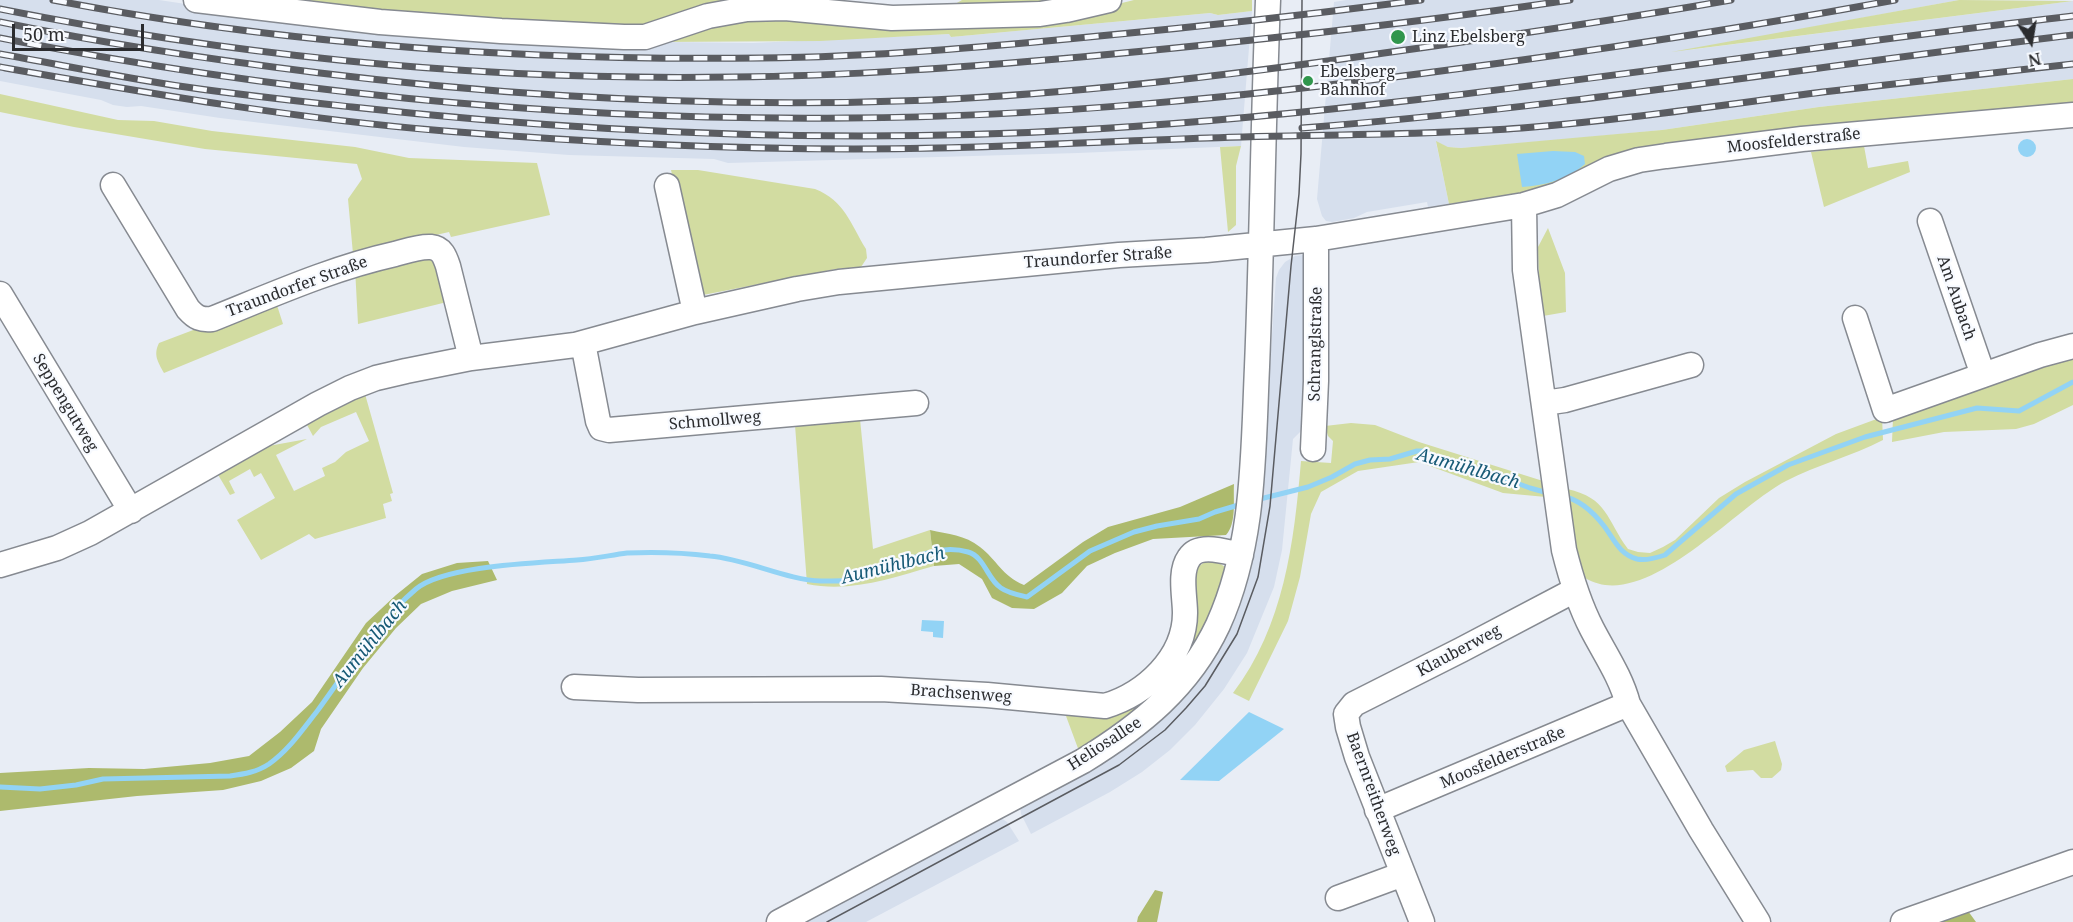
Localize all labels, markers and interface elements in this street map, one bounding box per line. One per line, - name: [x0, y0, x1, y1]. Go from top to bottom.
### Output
- scale bar: [15, 12, 147, 50]
- north arrow: [2001, 12, 2061, 72]
- text: 50 m: [23, 22, 65, 46]
- place label: Linz Ebelsberg: [1412, 27, 1525, 47]
- marker: Linz Ebelsberg: [1389, 28, 1407, 46]
- text: N: [2026, 48, 2043, 72]
- place label: Ebelsberg Bahnhof: [1320, 62, 1395, 100]
- marker: Ebelsberg Bahnhof: [1301, 74, 1315, 88]
- street label: Moosfelderstraße: [1726, 124, 1862, 158]
- street label: Traundorfer Straße: [1023, 243, 1173, 273]
- street label: Traundorfer Straße: [224, 253, 370, 321]
- street label: Am Aubach: [1933, 253, 1979, 343]
- street label: Schranglstraße: [1305, 286, 1327, 402]
- street label: Seppengutweg: [28, 350, 102, 456]
- street label: Schmollweg: [668, 407, 762, 435]
- water label: Aumühlbach: [1414, 444, 1522, 494]
- water label: Aumühlbach: [839, 543, 947, 589]
- water label: Aumühlbach: [328, 596, 412, 692]
- street label: Klauberweg: [1414, 621, 1504, 681]
- street label: Brachsenweg: [910, 681, 1012, 707]
- street label: Heliosallee: [1065, 713, 1145, 775]
- street label: Moosfelderstraße: [1438, 723, 1568, 793]
- street label: Baernreitherweg: [1342, 730, 1404, 858]

